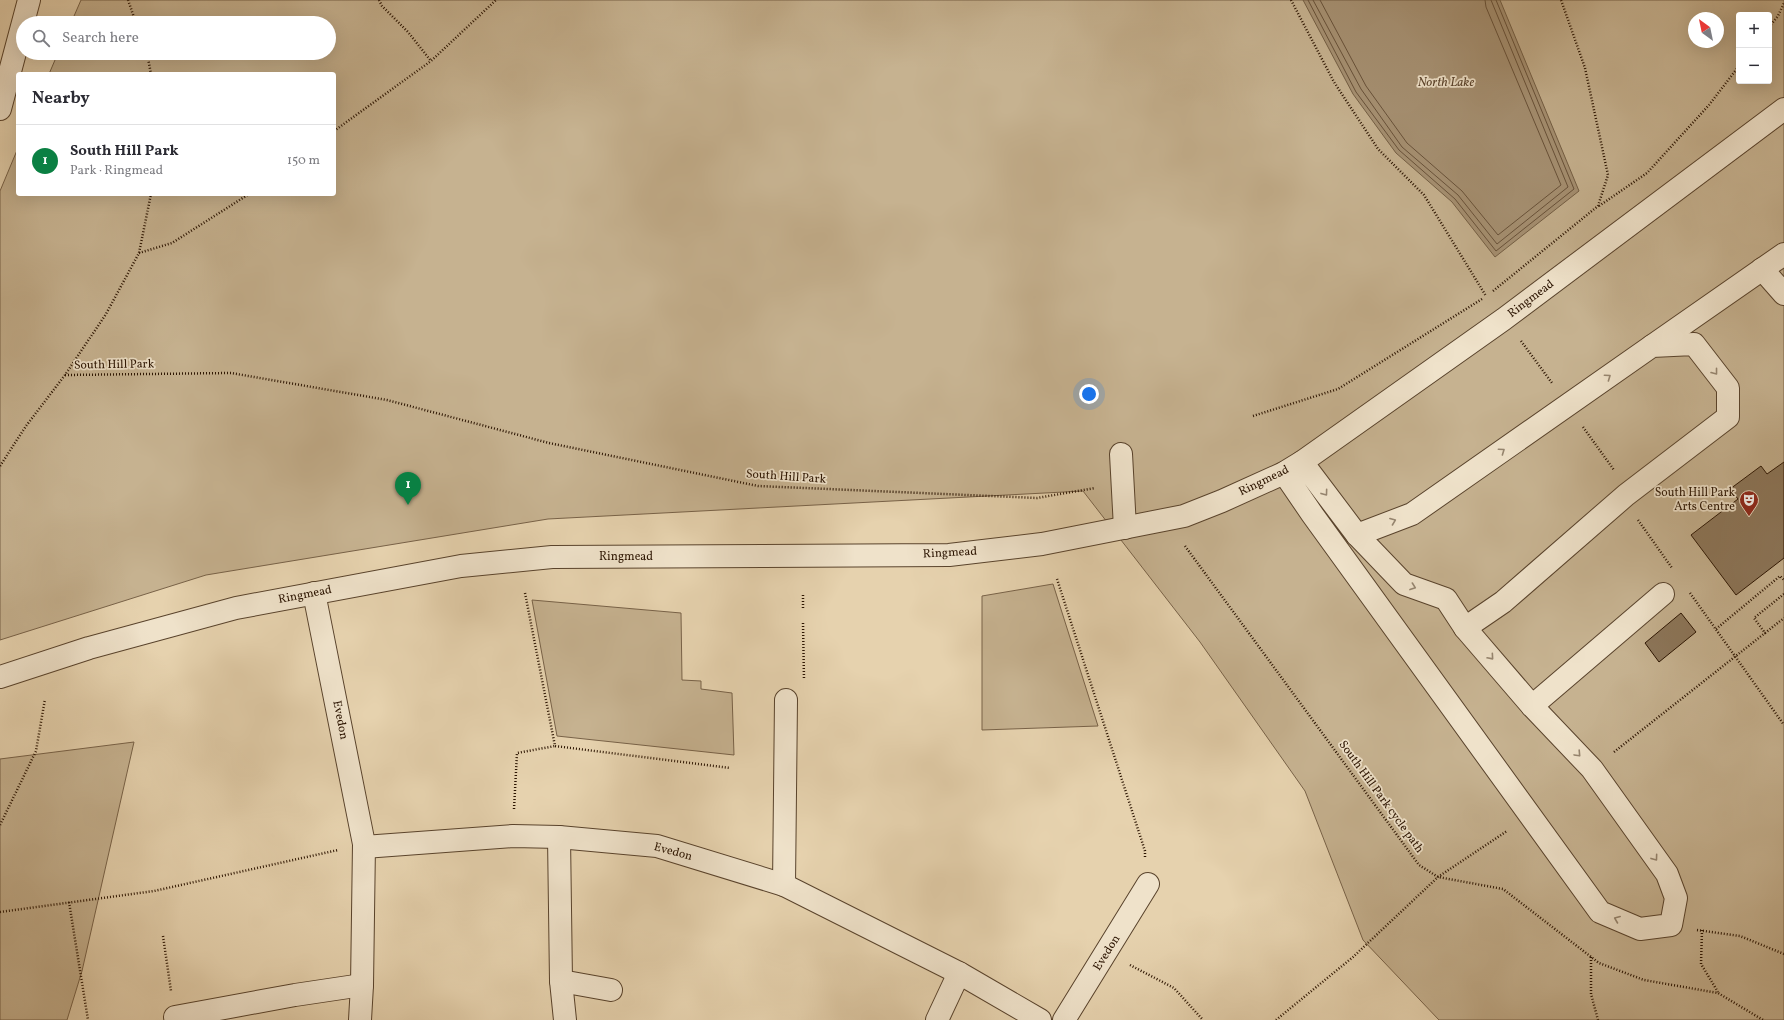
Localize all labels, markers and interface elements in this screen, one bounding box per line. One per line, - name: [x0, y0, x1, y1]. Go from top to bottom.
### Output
- north arrow: [1688, 12, 1724, 48]
- map controls: [1736, 12, 1772, 84]
- button: +: [1736, 12, 1772, 48]
- search box: [16, 16, 336, 60]
- icon: search: [30, 27, 52, 49]
- text: Search here: [62, 28, 139, 49]
- button: −: [1736, 48, 1772, 84]
- water label: North Lake: [1418, 74, 1474, 92]
- text: Nearby: [32, 87, 90, 110]
- text: South Hill Park: [70, 141, 179, 162]
- text: 1: [42, 152, 48, 170]
- text: 150 m: [287, 152, 320, 170]
- text: Park · Ringmead: [70, 162, 163, 180]
- street label: Ringmead: [1505, 276, 1558, 322]
- street label: South Hill Park: [74, 356, 155, 374]
- one-way arrow: [1711, 367, 1718, 374]
- one-way arrow: [1604, 375, 1611, 382]
- your location: [1079, 384, 1099, 404]
- one-way arrow: [1497, 449, 1504, 456]
- street label: Ringmead: [1236, 462, 1292, 500]
- street label: South Hill Park: [745, 466, 827, 488]
- pin: 1: [395, 472, 421, 505]
- place label: South Hill Park Arts Centre: [1655, 485, 1735, 515]
- one-way arrow: [1321, 489, 1328, 496]
- theatre icon: South Hill Park Arts Centre: [1738, 489, 1760, 517]
- one-way arrow: [1389, 518, 1396, 526]
- street label: Ringmead: [923, 544, 978, 562]
- street label: Ringmead: [599, 549, 653, 565]
- street label: Ringmead: [277, 582, 333, 608]
- one-way arrow: [1410, 582, 1417, 591]
- one-way arrow: [1486, 653, 1493, 660]
- street label: Evedon: [328, 699, 352, 741]
- street label: South Hill Park cycle path: [1335, 738, 1427, 856]
- one-way arrow: [1573, 749, 1580, 757]
- street label: Evedon: [652, 839, 694, 865]
- one-way arrow: [1651, 854, 1658, 861]
- one-way arrow: [1613, 916, 1621, 924]
- street label: Evedon: [1090, 932, 1124, 974]

